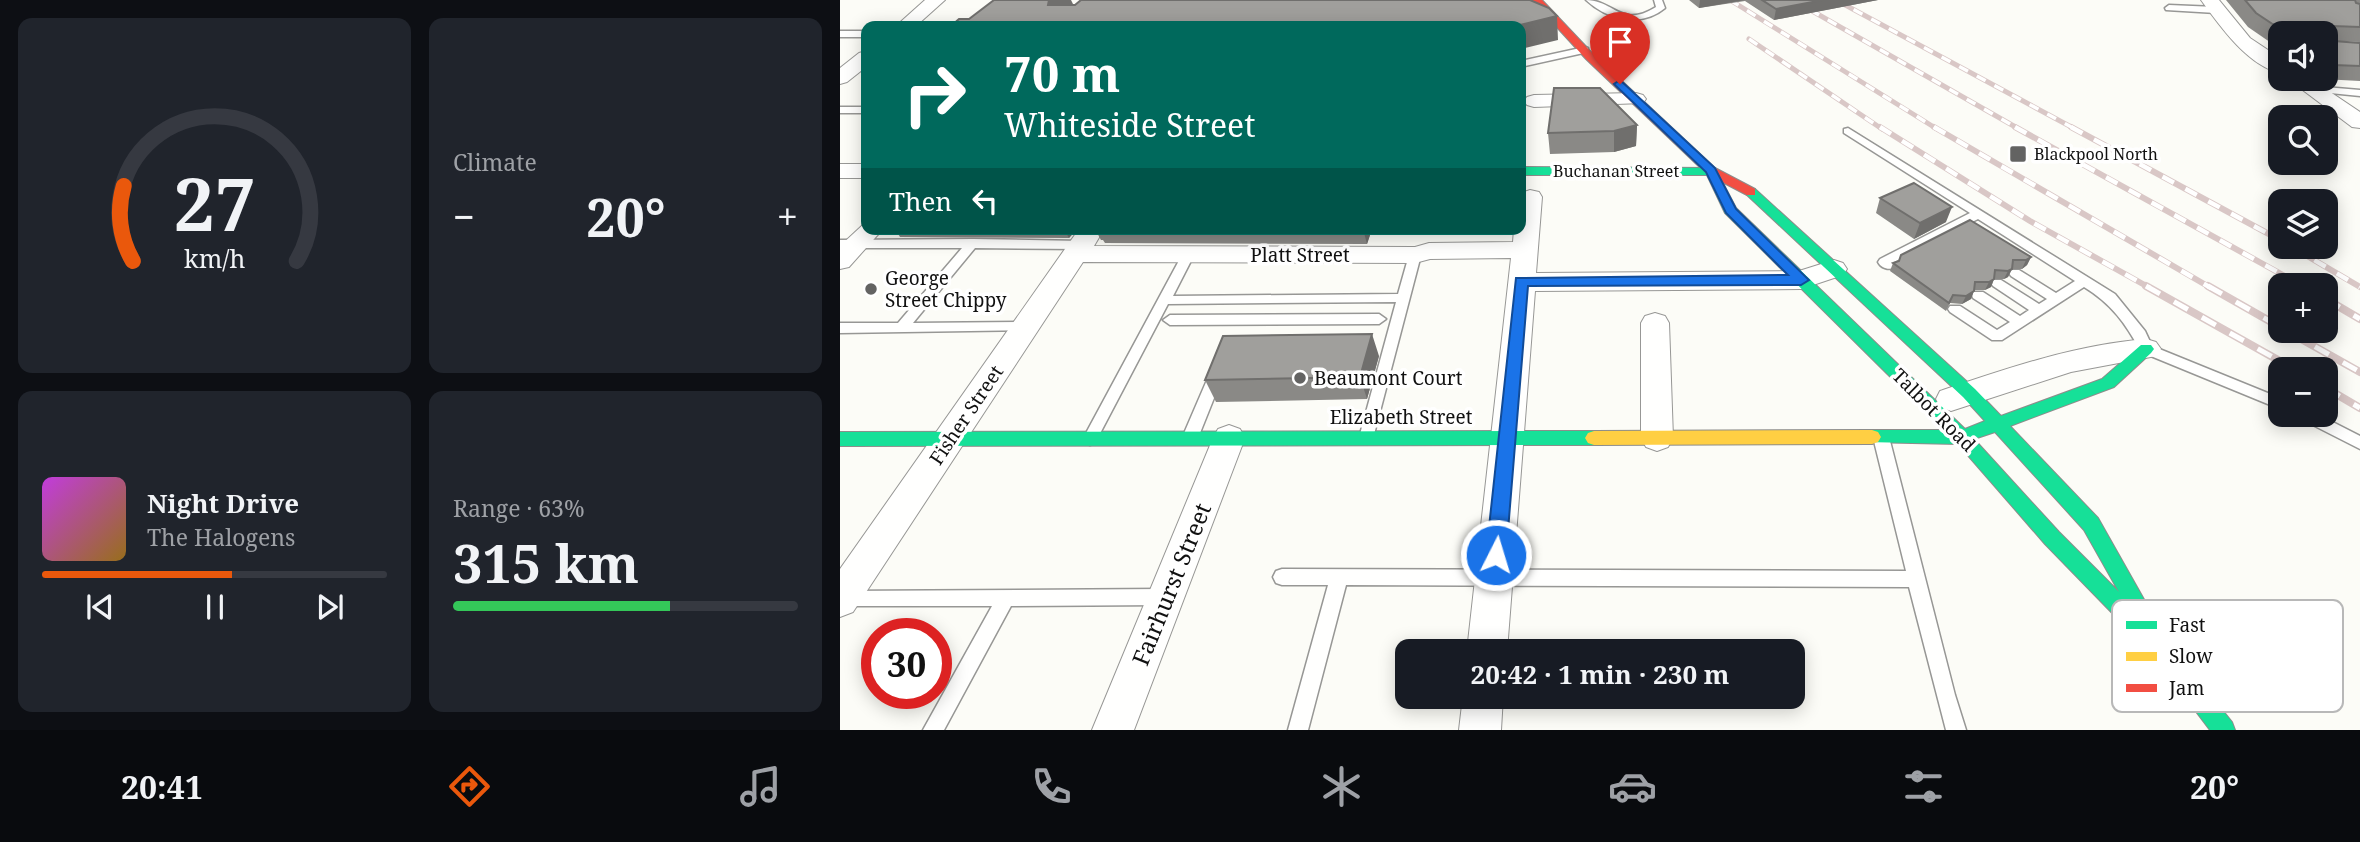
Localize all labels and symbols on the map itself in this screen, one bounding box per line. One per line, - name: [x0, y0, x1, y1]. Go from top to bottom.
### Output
- pin: [1590, 12.0, 1650, 84]
- place label: Blackpool North: [2034, 143, 2158, 165]
- marker: Blackpool North: [2008, 144, 2028, 164]
- street label: Buchanan Street: [1553, 160, 1679, 182]
- street label: Platt Street: [1250, 242, 1350, 268]
- place label: George Street Chippy: [885, 265, 1007, 313]
- marker: George Street Chippy: [863, 281, 879, 297]
- street label: Fisher Street: [923, 360, 1009, 470]
- street label: Talbot Road: [1887, 363, 1982, 458]
- place label: Beaumont Court: [1314, 365, 1463, 391]
- marker: Beaumont Court: [1292, 370, 1308, 386]
- street label: Elizabeth Street: [1330, 404, 1473, 430]
- street label: Fairhurst Street: [1124, 498, 1218, 670]
- position arrow: [1459, 518, 1533, 592]
- legend: [2112, 600, 2343, 712]
- text: Fast: [2169, 612, 2206, 638]
- speed limit sign: 30: [861, 618, 952, 709]
- text: Slow: [2169, 643, 2213, 669]
- text: Jam: [2168, 675, 2204, 701]

